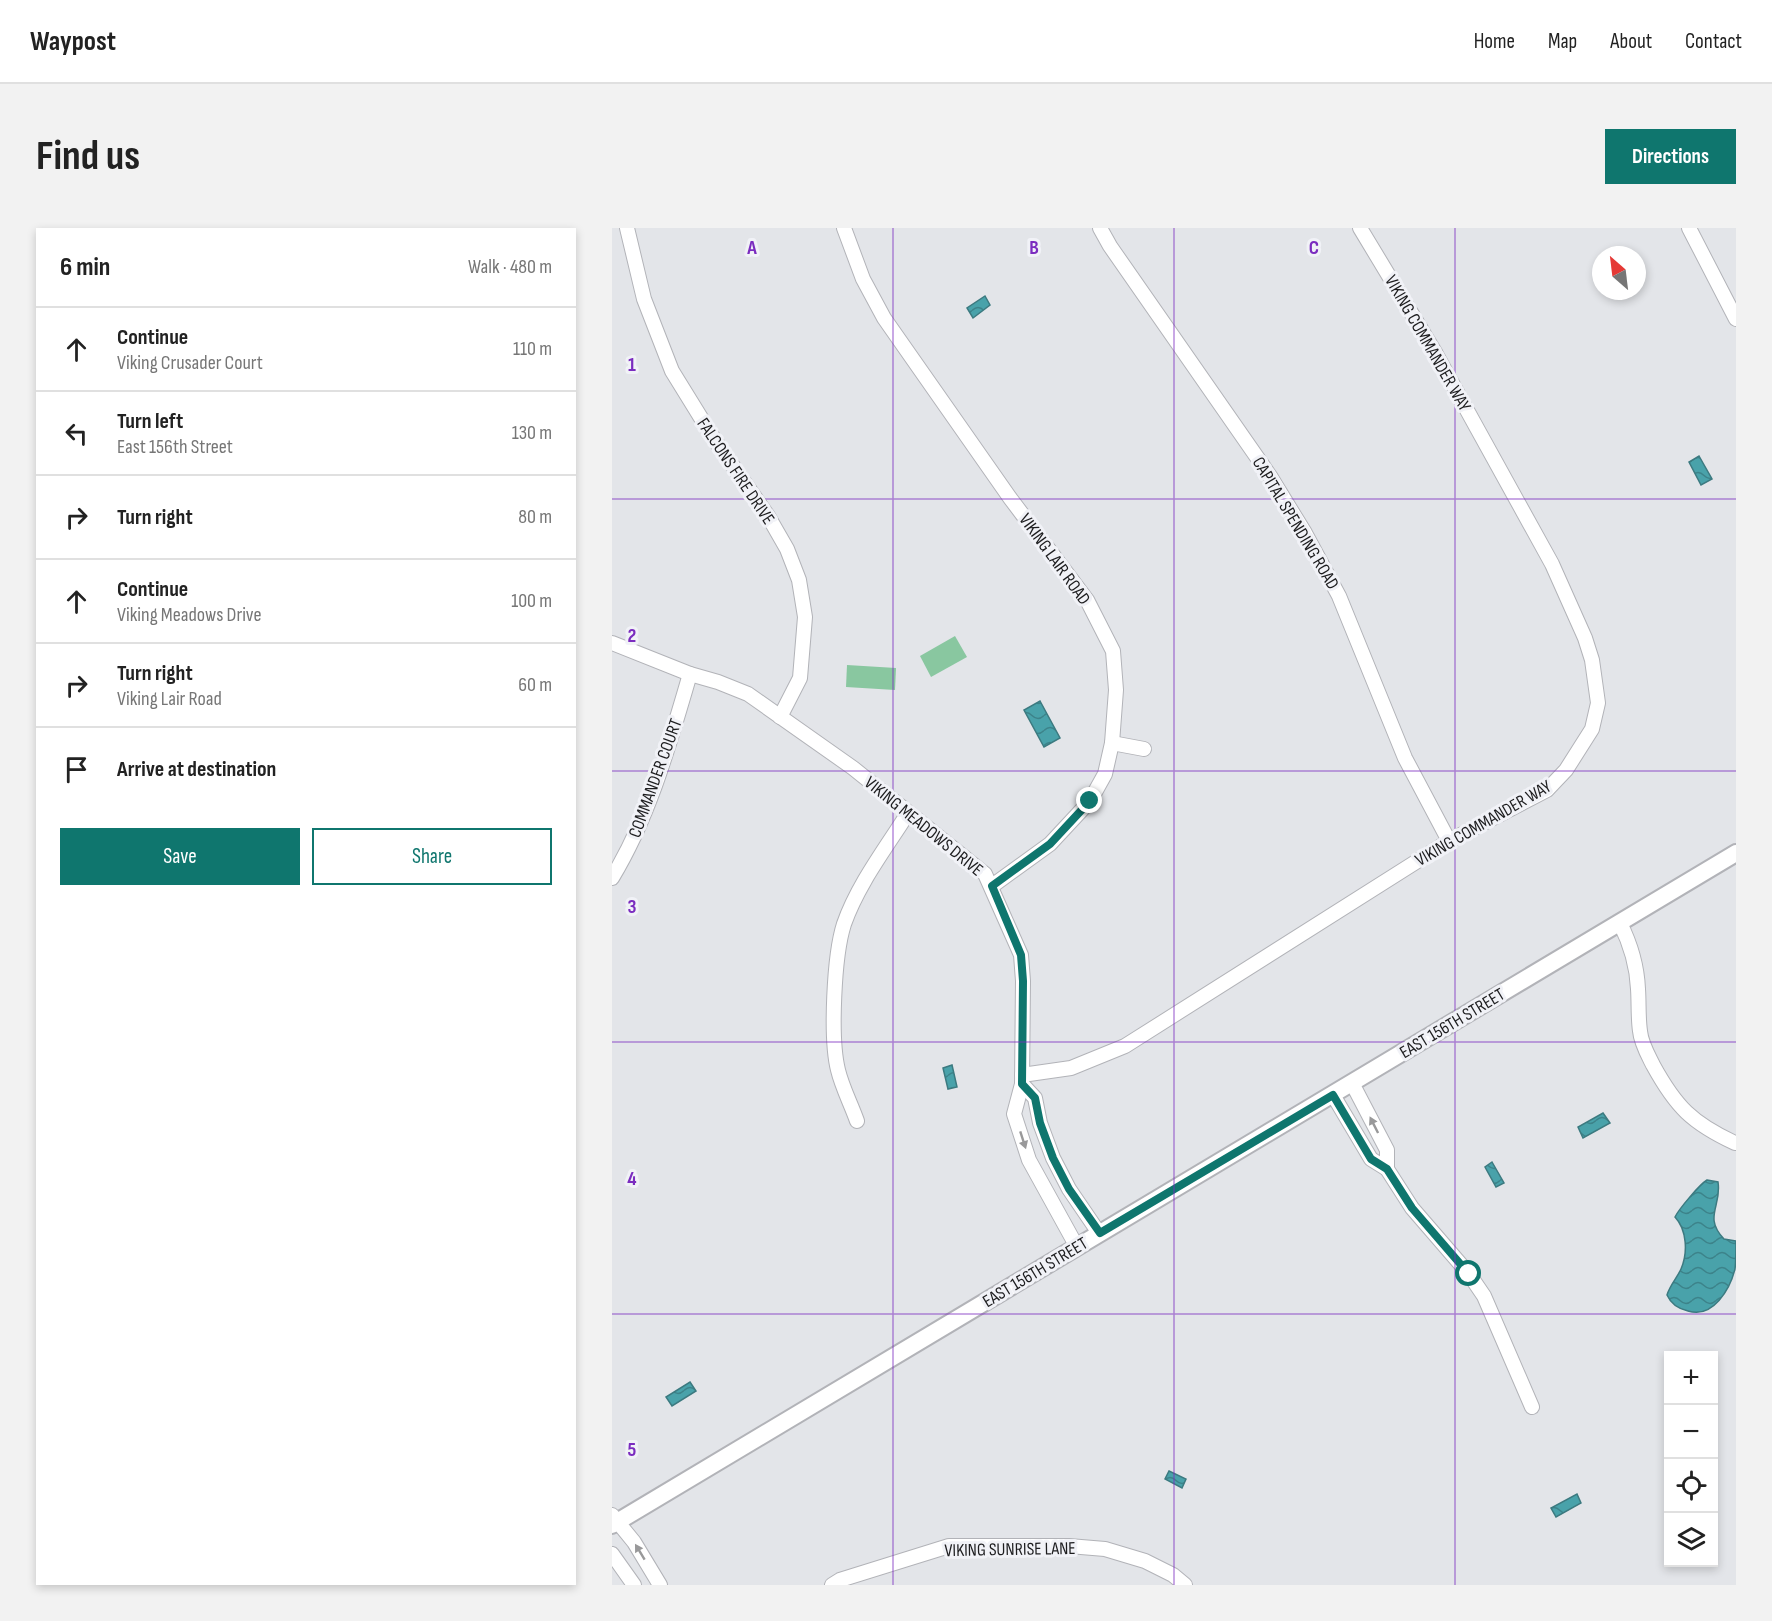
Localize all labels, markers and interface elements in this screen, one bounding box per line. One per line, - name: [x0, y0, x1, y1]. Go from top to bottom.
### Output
- text: Waypost: [30, 25, 116, 58]
- text: Home: [1474, 29, 1515, 54]
- text: Map: [1548, 29, 1577, 54]
- text: About: [1610, 29, 1652, 54]
- text: Contact: [1685, 29, 1742, 54]
- button: Directions: [1605, 129, 1736, 184]
- text: Find us: [36, 131, 140, 182]
- text: A: [746, 236, 757, 260]
- text: B: [1029, 236, 1039, 260]
- text: C: [1309, 236, 1319, 260]
- north arrow: [1592, 246, 1646, 300]
- text: 6 min: [60, 252, 110, 283]
- text: Walk · 480 m: [468, 255, 552, 279]
- street label: VIKING COMMANDER WAY: [1380, 272, 1475, 415]
- text: Continue: [117, 324, 188, 351]
- icon: ahead: [60, 333, 93, 366]
- text: 110 m: [513, 337, 552, 361]
- text: Viking Crusader Court: [117, 351, 263, 375]
- text: 1: [628, 353, 636, 377]
- text: Turn left: [117, 408, 183, 435]
- street label: FALCONS FIRE DRIVE: [692, 414, 779, 528]
- icon: left: [60, 417, 93, 450]
- text: 130 m: [512, 421, 552, 445]
- text: East 156th Street: [117, 435, 233, 459]
- street label: CAPITAL SPENDING ROAD: [1248, 453, 1343, 593]
- icon: right: [60, 501, 93, 534]
- text: Turn right: [117, 504, 193, 531]
- text: 80 m: [518, 505, 552, 529]
- street label: VIKING LAIR ROAD: [1015, 510, 1095, 609]
- text: Continue: [117, 576, 188, 603]
- icon: ahead: [60, 585, 93, 618]
- text: 100 m: [511, 589, 552, 613]
- text: Viking Meadows Drive: [117, 603, 261, 627]
- text: 2: [628, 624, 636, 648]
- text: Turn right: [117, 660, 193, 687]
- icon: right: [60, 669, 93, 702]
- text: 60 m: [518, 673, 552, 697]
- text: Viking Lair Road: [117, 687, 222, 711]
- street label: COMMANDER COURT: [624, 716, 687, 840]
- icon: arrive: [60, 753, 93, 786]
- text: Arrive at destination: [117, 756, 276, 783]
- street label: VIKING MEADOWS DRIVE: [860, 772, 987, 881]
- street label: VIKING COMMANDER WAY: [1412, 776, 1555, 871]
- route end: [1076, 787, 1102, 813]
- button: Save: [60, 828, 300, 885]
- button: Share: [312, 828, 552, 885]
- text: 3: [628, 895, 637, 919]
- street label: EAST 156TH STREET: [1396, 984, 1509, 1063]
- one-way arrow: [1369, 1117, 1379, 1134]
- one-way arrow: [1018, 1131, 1028, 1149]
- text: 4: [627, 1167, 637, 1191]
- street label: EAST 156TH STREET: [979, 1233, 1092, 1312]
- route start: [1455, 1260, 1481, 1286]
- map controls: [1664, 1351, 1718, 1567]
- button: +: [1664, 1351, 1718, 1405]
- button: −: [1664, 1405, 1718, 1459]
- text: 5: [628, 1438, 637, 1462]
- button: locate: [1664, 1459, 1718, 1513]
- button: layers: [1664, 1513, 1718, 1567]
- street label: VIKING SUNRISE LANE: [944, 1538, 1076, 1561]
- one-way arrow: [635, 1544, 646, 1560]

